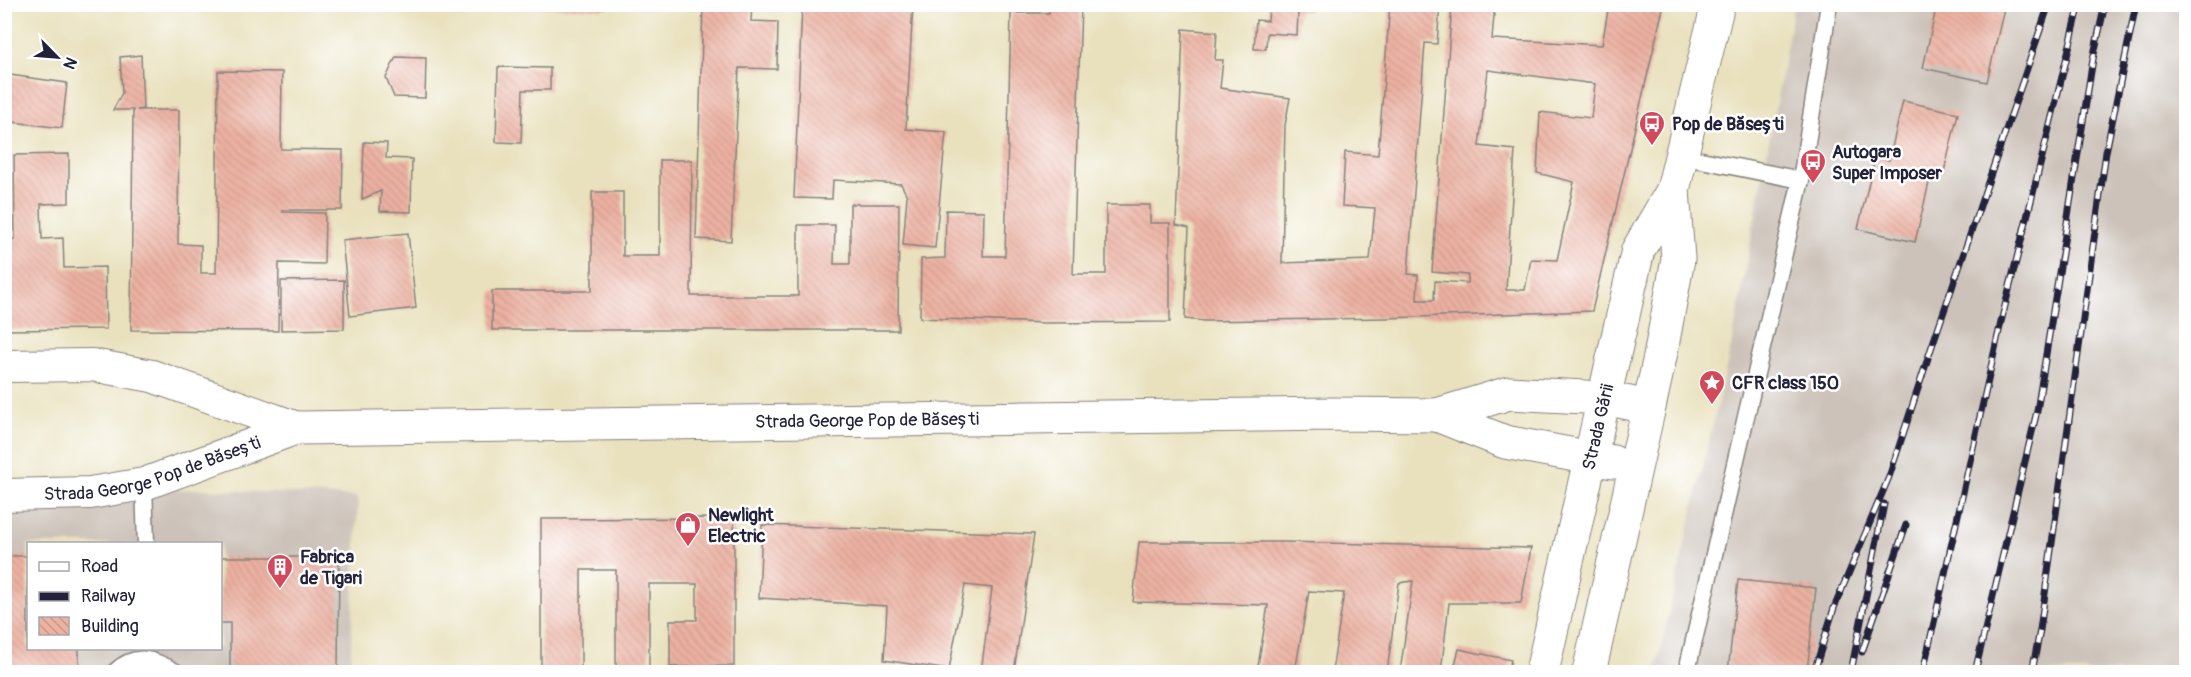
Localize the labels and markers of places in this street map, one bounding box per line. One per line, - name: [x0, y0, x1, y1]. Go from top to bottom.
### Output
- bus stop icon: Pop de Băsești: [1637, 109, 1667, 147]
- place label: Pop de Băsești: [1672, 113, 1784, 136]
- place label: Autogara Super Imposer: [1832, 141, 1942, 185]
- bus stop icon: Autogara Super Imposer: [1798, 147, 1828, 185]
- place icon: CFR class 150: [1697, 368, 1727, 406]
- place label: CFR class 150: [1732, 372, 1839, 395]
- place label: Newlight Electric: [708, 504, 774, 548]
- shop icon: Newlight Electric: [673, 510, 703, 548]
- place label: Fabrica de Tigari: [300, 546, 362, 590]
- building icon: Fabrica de Tigari: [265, 552, 295, 590]

